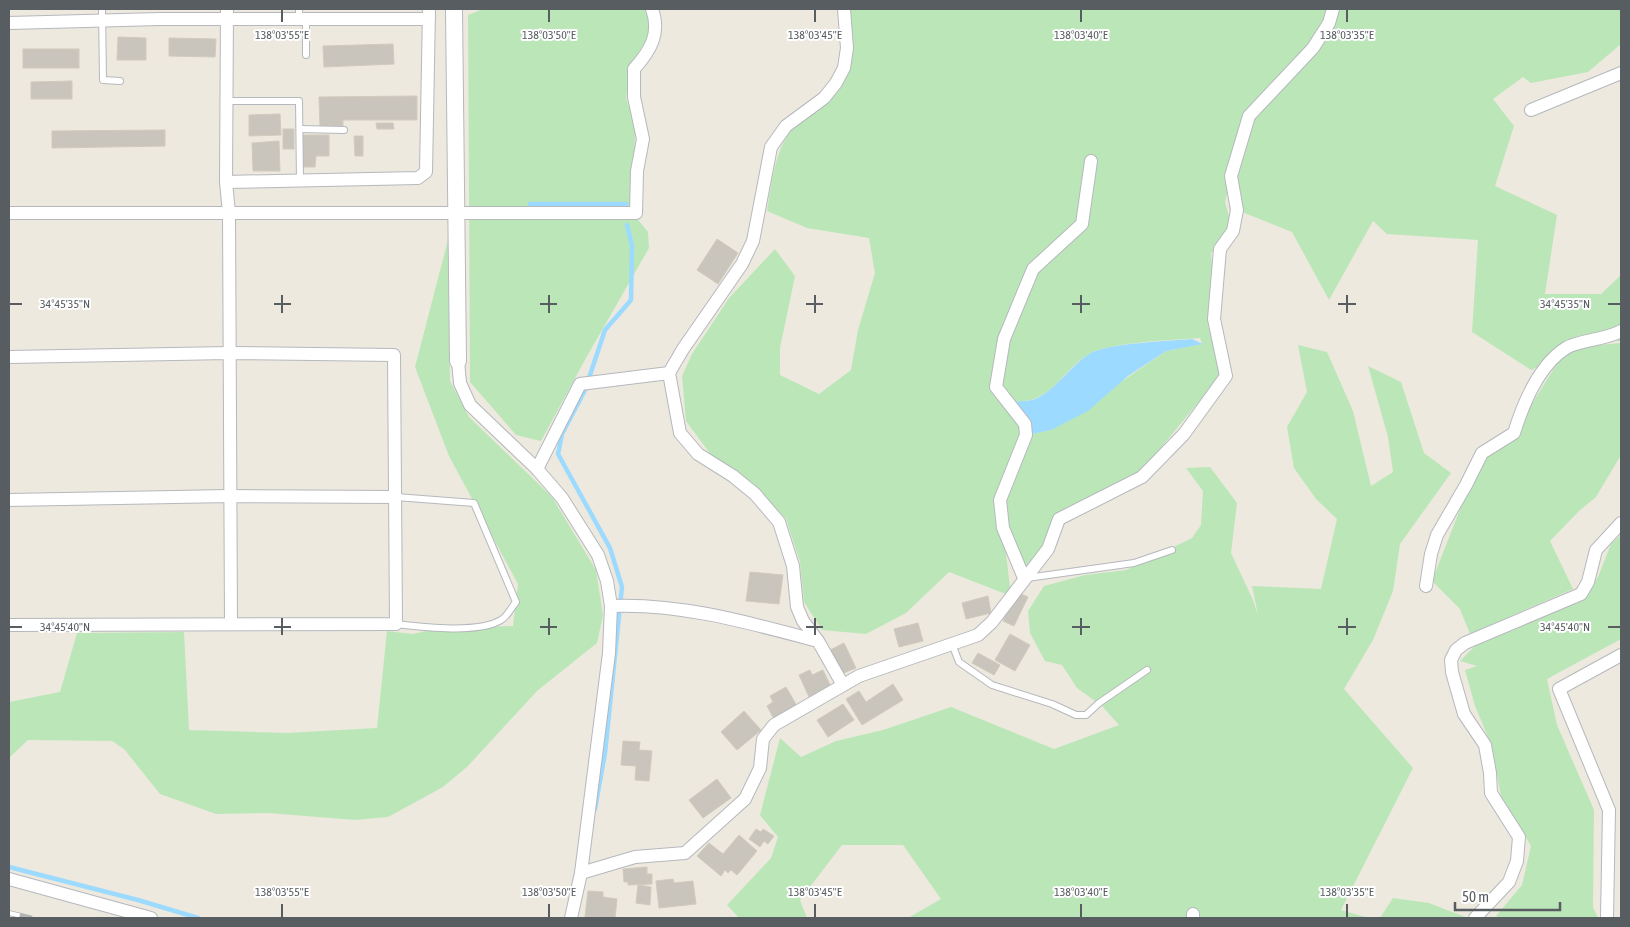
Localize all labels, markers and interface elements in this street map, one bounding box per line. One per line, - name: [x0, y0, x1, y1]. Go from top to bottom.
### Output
- text: 138°03'55"E: [255, 28, 309, 42]
- text: 138°03'50"E: [522, 28, 576, 42]
- text: 138°03'45"E: [788, 28, 842, 42]
- text: 138°03'40"E: [1054, 28, 1108, 42]
- text: 138°03'35"E: [1320, 28, 1374, 42]
- text: 34°45'35"N: [40, 297, 90, 311]
- text: 34°45'35"N: [1540, 297, 1590, 311]
- text: 34°45'40"N: [40, 620, 90, 634]
- text: 34°45'40"N: [1540, 620, 1590, 634]
- scale bar: [1455, 880, 1560, 912]
- text: 138°03'55"E: [255, 885, 309, 899]
- text: 138°03'50"E: [522, 885, 576, 899]
- text: 138°03'45"E: [788, 885, 842, 899]
- text: 138°03'40"E: [1054, 885, 1108, 899]
- text: 138°03'35"E: [1320, 885, 1374, 899]
- text: 50 m: [1462, 888, 1489, 905]

